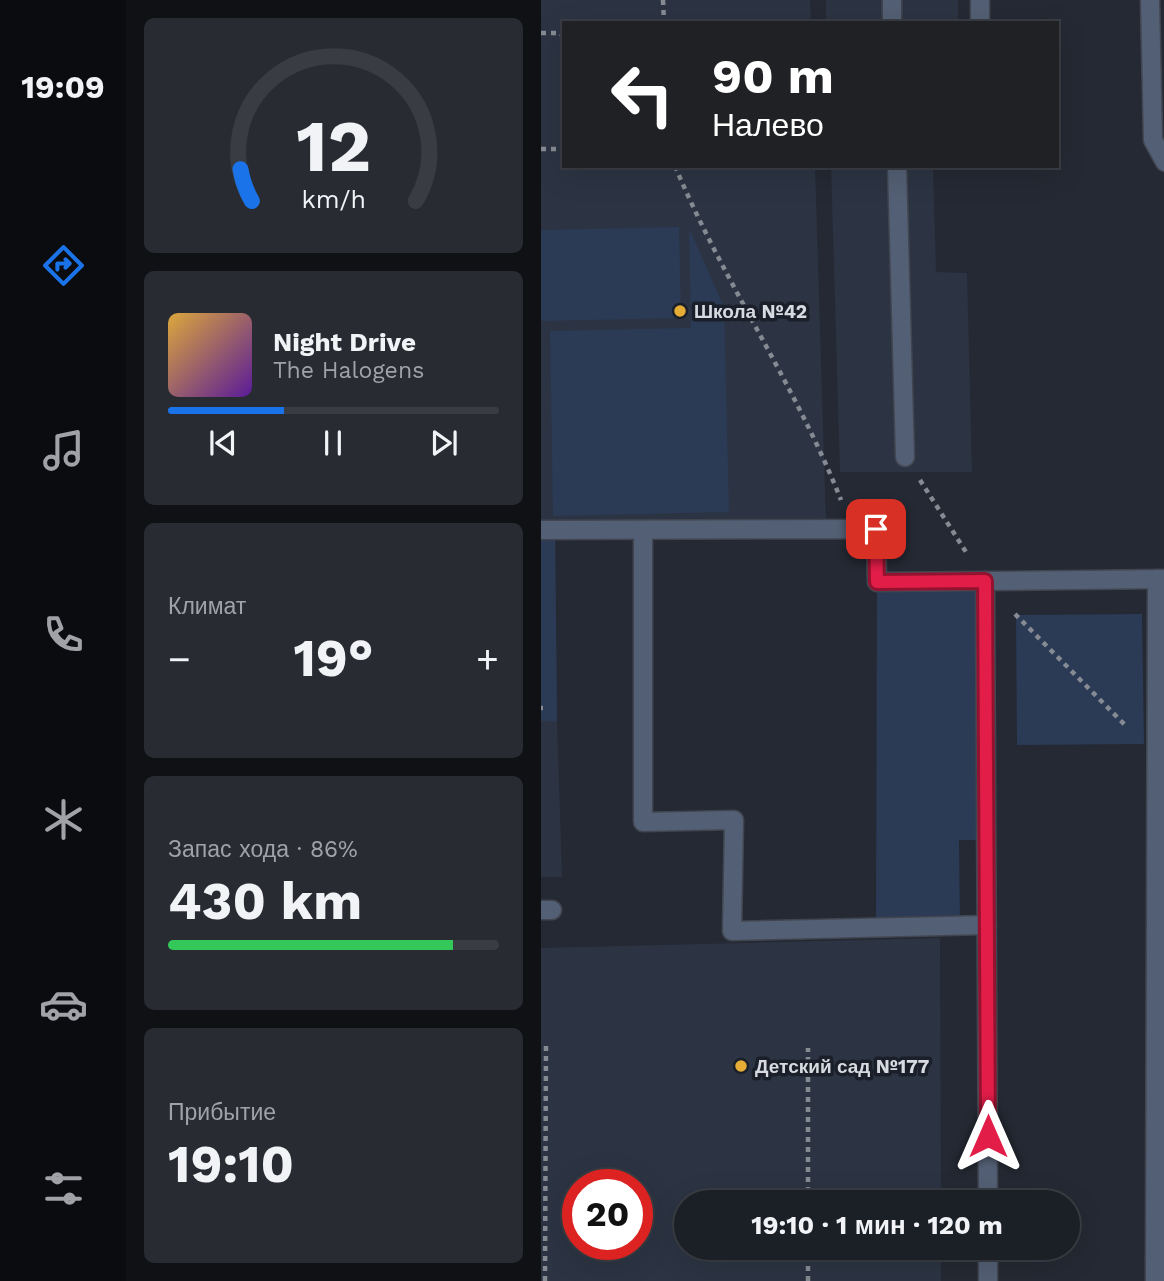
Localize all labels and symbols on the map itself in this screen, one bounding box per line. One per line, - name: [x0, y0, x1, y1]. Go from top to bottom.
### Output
- place label: Школа №42: [694, 300, 807, 323]
- marker: Школа №42: [672, 303, 688, 319]
- pin: [846, 499, 906, 559]
- place label: Детский сад №177: [755, 1055, 929, 1078]
- marker: Детский сад №177: [733, 1058, 749, 1074]
- position arrow: [951, 1099, 1025, 1173]
- speed limit sign: 20: [562, 1169, 653, 1260]

